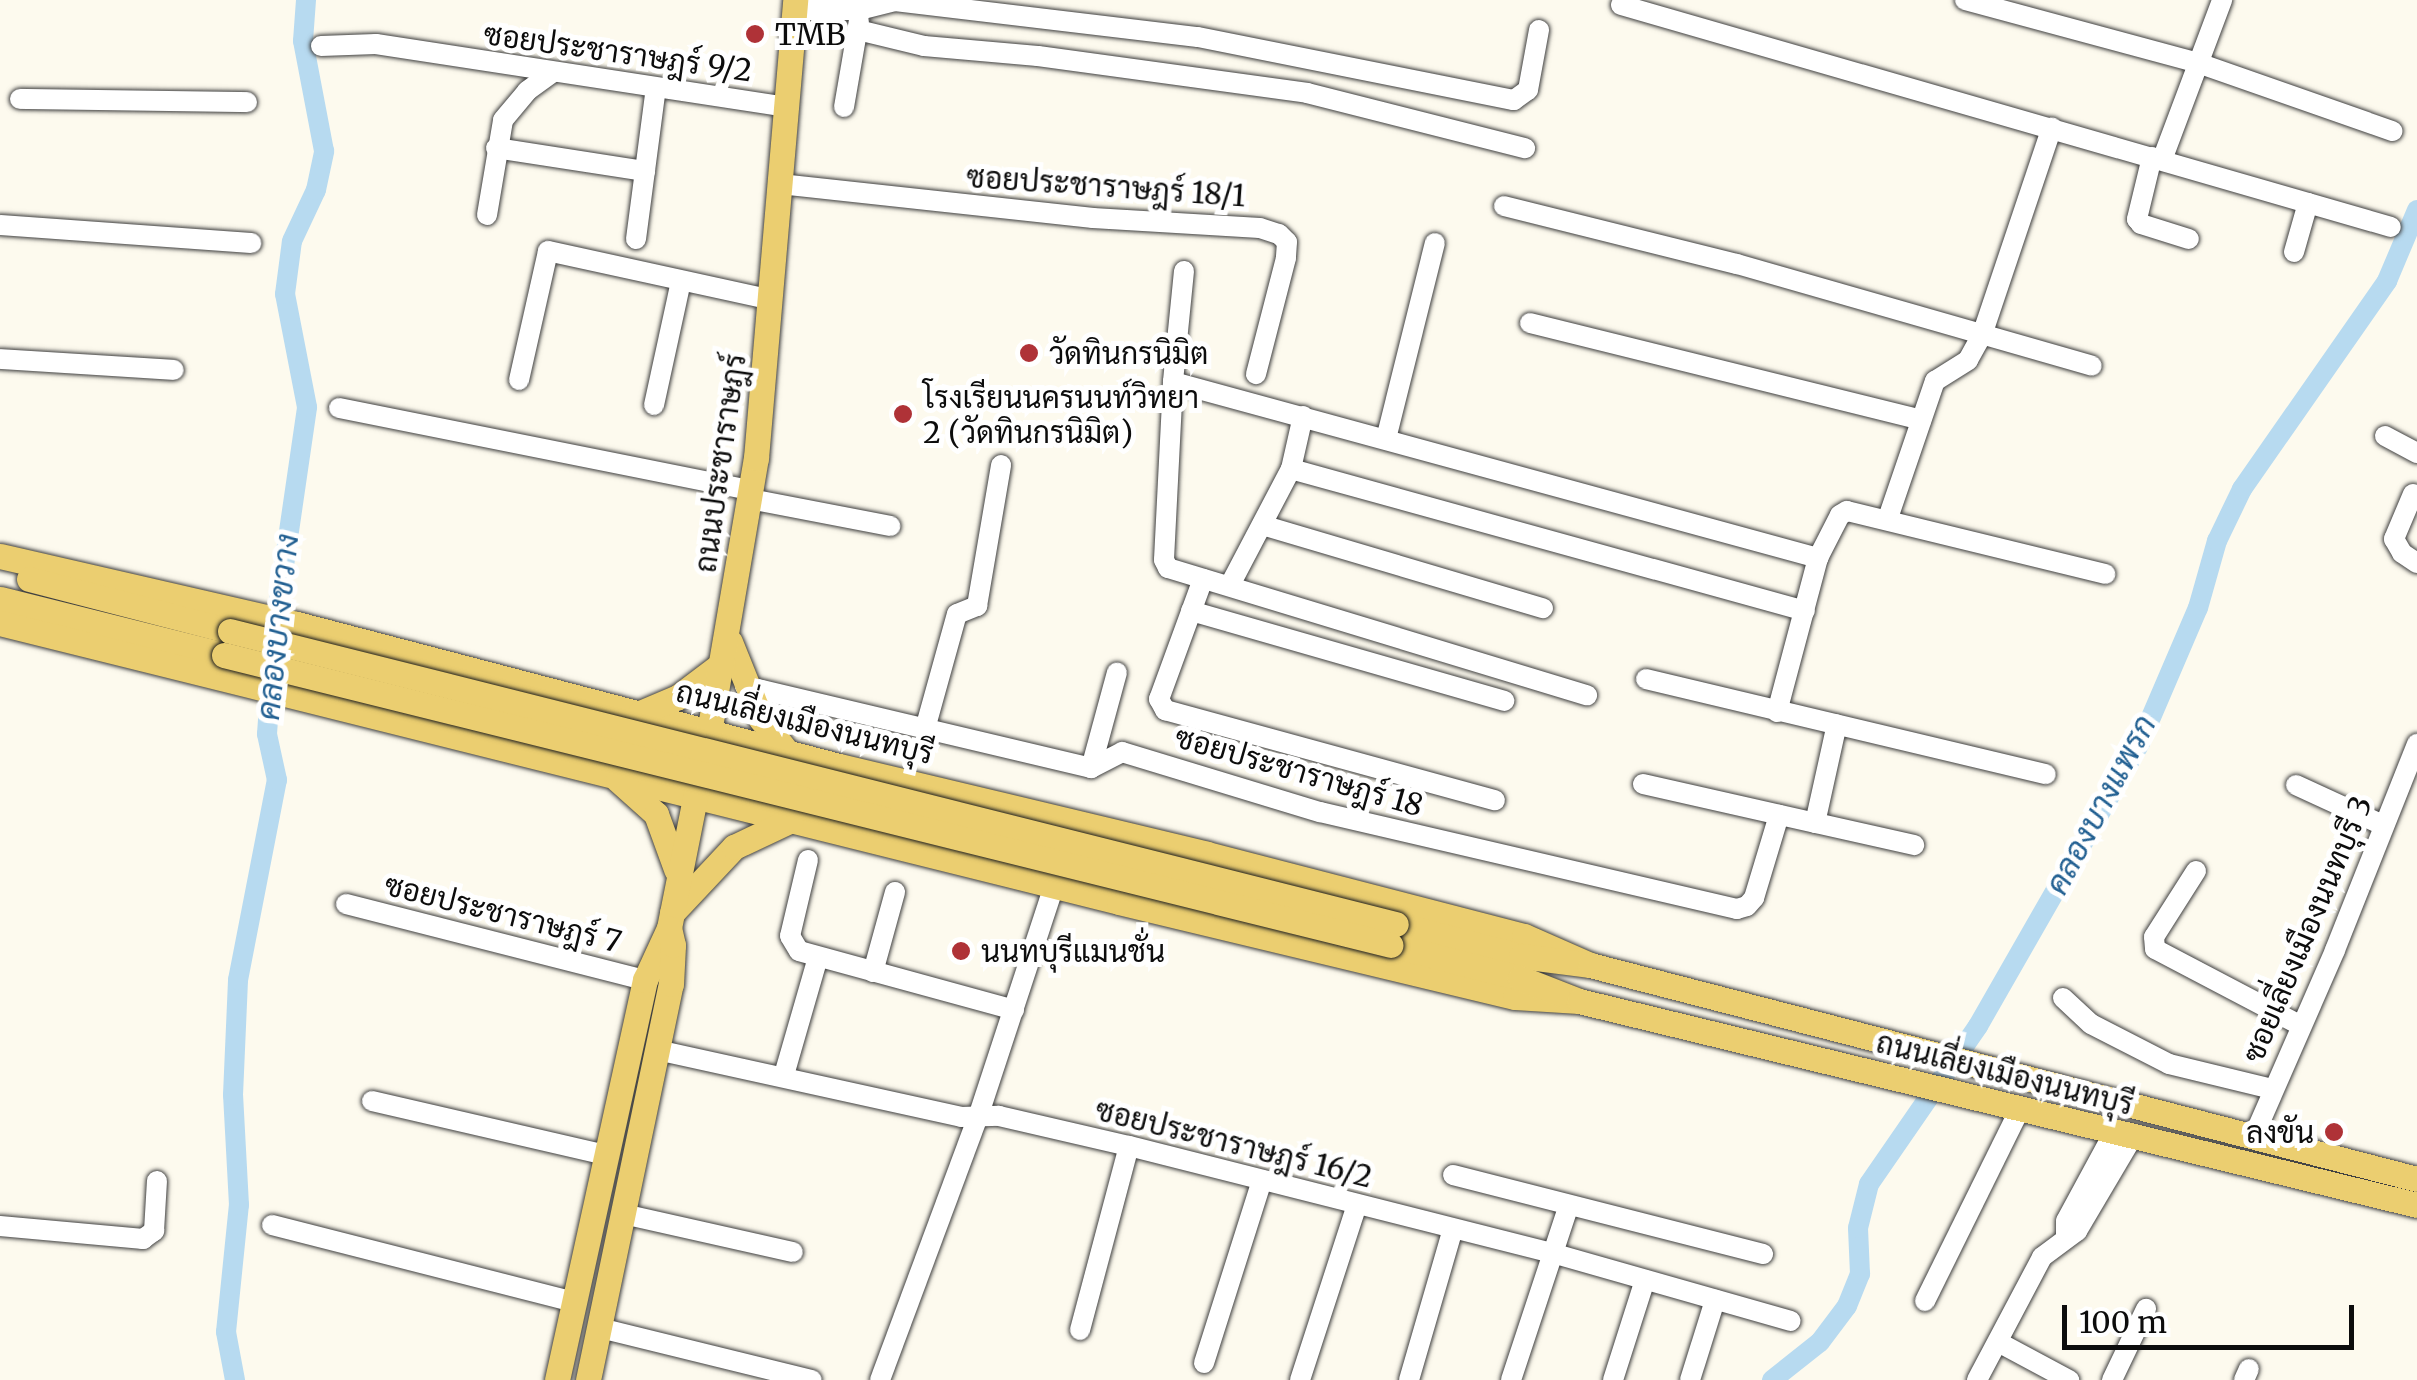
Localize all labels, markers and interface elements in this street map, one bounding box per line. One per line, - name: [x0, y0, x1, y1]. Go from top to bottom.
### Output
- street label: ซอยประชาราษฎร์ 9/2: [482, 15, 754, 89]
- place label: TMB: [775, 16, 845, 52]
- marker: TMB: [744, 23, 766, 45]
- street label: ซอยประชาราษฎร์ 18/1: [965, 158, 1247, 214]
- place label: วัดทินกรนิมิต: [1049, 335, 1208, 371]
- marker: วัดทินกรนิมิต: [1018, 342, 1040, 364]
- street label: ถนนประชาราษฎร์: [687, 351, 753, 575]
- place label: โรงเรียนนครนนท์วิทยา 2 (วัดทินกรนิมิต): [923, 379, 1199, 450]
- marker: โรงเรียนนครนนท์วิทยา 2 (วัดทินกรนิมิต): [892, 403, 914, 425]
- water label: คลองบางขวาง: [249, 532, 307, 722]
- street label: ถนนเลี่ยงเมืองนนทบุรี: [673, 673, 937, 771]
- water label: คลองบางแพรก: [2038, 709, 2164, 901]
- street label: ซอยประชาราษฎร์ 18: [1171, 718, 1427, 824]
- street label: ซอยเลี่ยงเมืองนนทบุรี 3: [2235, 790, 2379, 1068]
- street label: ซอยประชาราษฎร์ 7: [381, 866, 625, 960]
- place label: นนทบุรีแมนชั่น: [981, 933, 1165, 969]
- marker: นนทบุรีแมนชั่น: [950, 940, 972, 962]
- street label: ถนนเลี่ยงเมืองนนทบุรี: [1873, 1024, 2137, 1122]
- street label: ซอยประชาราษฎร์ 16/2: [1092, 1091, 1376, 1195]
- place label: ลงขัน: [2246, 1114, 2314, 1150]
- marker: ลงขัน: [2323, 1121, 2345, 1143]
- scale bar: [2067, 1285, 2360, 1347]
- text: 100 m: [2079, 1303, 2167, 1341]

